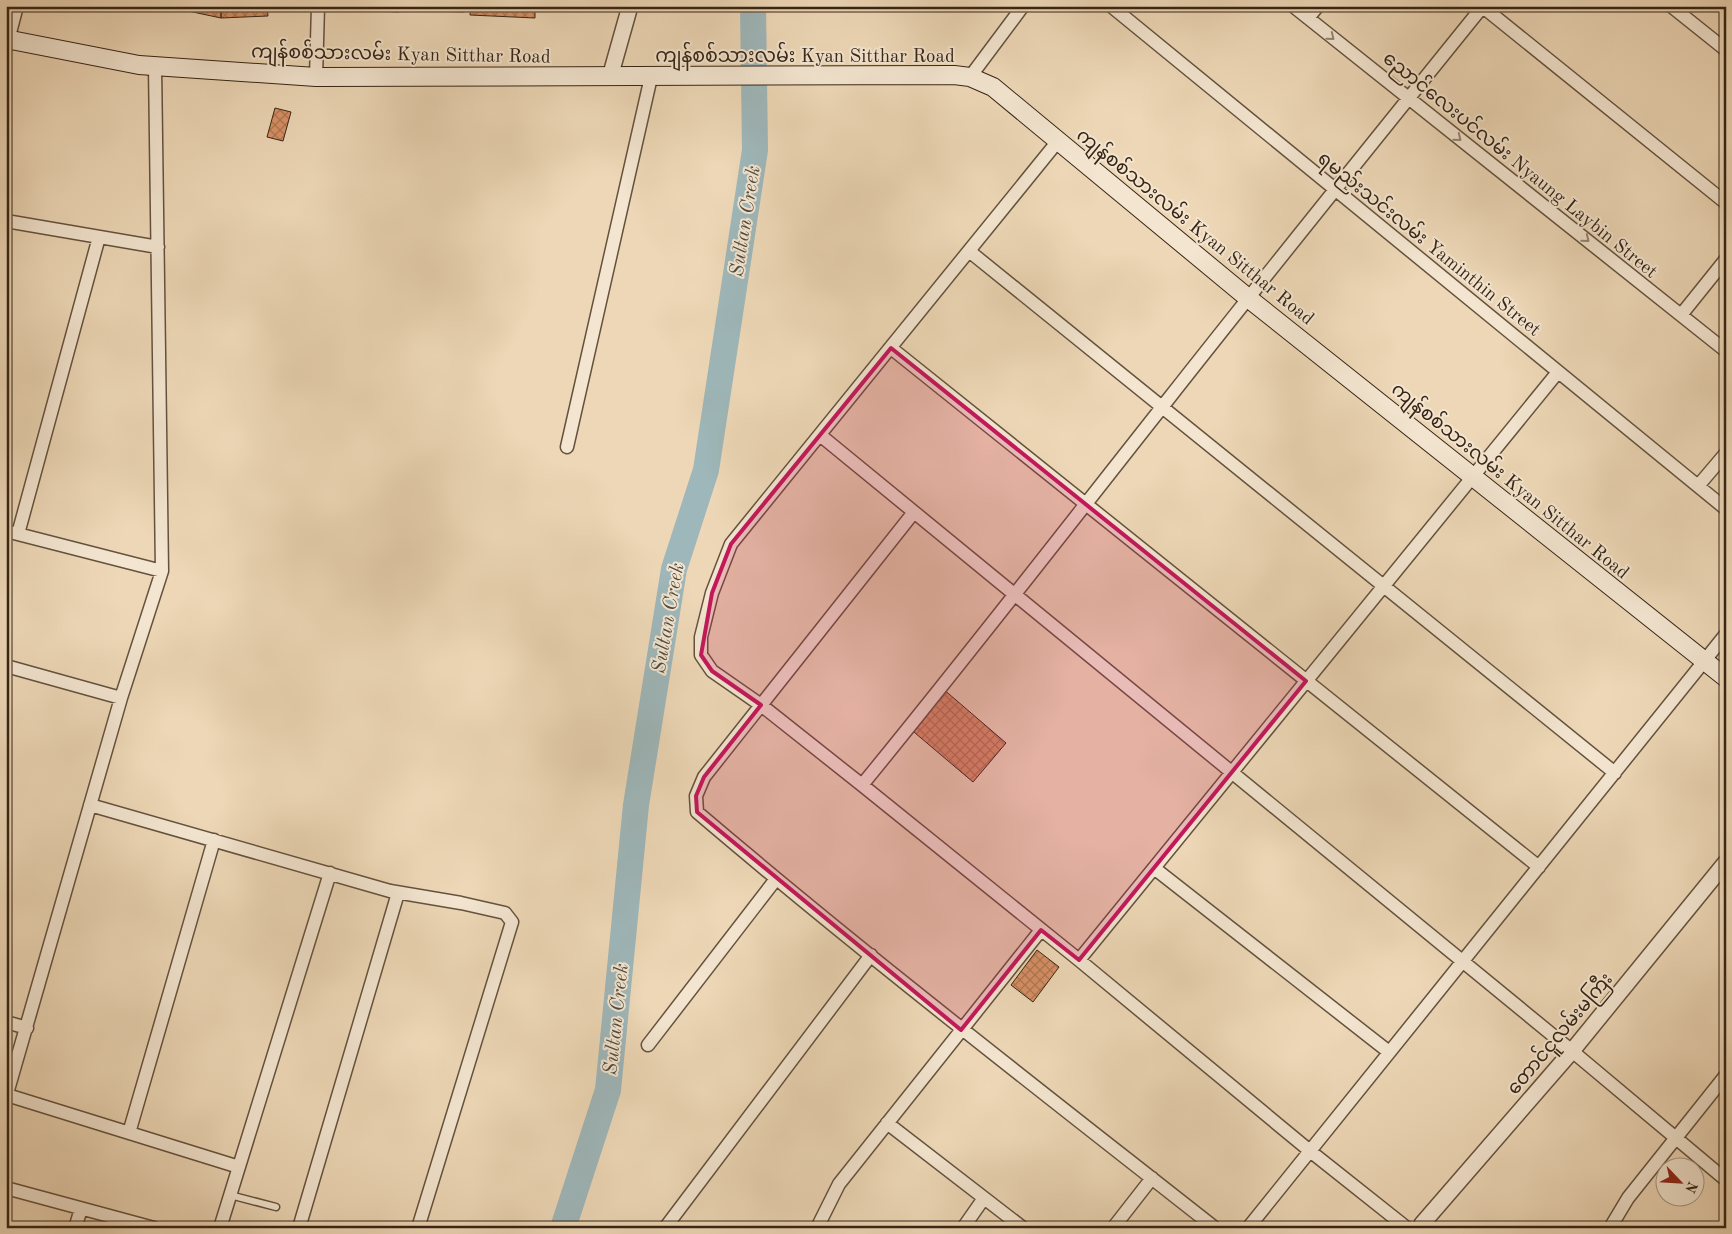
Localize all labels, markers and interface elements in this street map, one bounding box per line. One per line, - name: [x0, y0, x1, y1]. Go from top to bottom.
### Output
- one-way arrow: [1325, 31, 1334, 39]
- street label: ကျန်စစ်သားလမ်း Kyan Sitthar Road: [251, 36, 551, 72]
- street label: ကျန်စစ်သားလမ်း Kyan Sitthar Road: [655, 41, 955, 71]
- street label: ညောင်လေးပင်လမ်း Nyaung Laybin Street: [1376, 44, 1665, 286]
- street label: ကျန်စစ်သားလမ်း Kyan Sitthar Road: [1070, 121, 1321, 333]
- one-way arrow: [1452, 132, 1462, 141]
- street label: ရမည်းသင်းလမ်း Yaminthin Street: [1311, 144, 1548, 344]
- water label: Sultan Creek: [727, 164, 765, 278]
- one-way arrow: [1580, 234, 1589, 243]
- street label: ကျန်စစ်သားလမ်း Kyan Sitthar Road: [1385, 375, 1636, 587]
- water label: Sultan Creek: [649, 561, 689, 675]
- water label: Sultan Creek: [601, 962, 633, 1076]
- street label: တောင်ငူလမ်းမကြီး: [1499, 966, 1621, 1102]
- north arrow: [1654, 1156, 1704, 1206]
- text: N: [1682, 1179, 1699, 1195]

